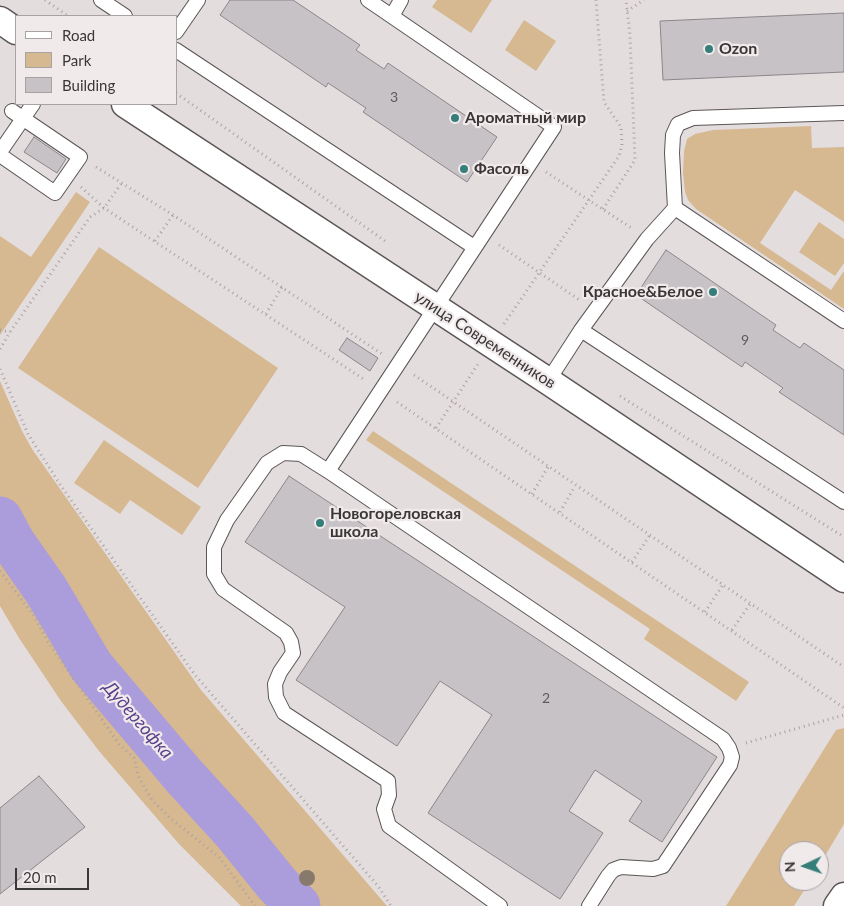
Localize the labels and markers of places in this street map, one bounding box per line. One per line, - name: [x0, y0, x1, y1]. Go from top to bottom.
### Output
- place label: Ozon: [719, 39, 757, 59]
- marker: Ozon: [703, 43, 715, 55]
- place label: Ароматный мир: [465, 108, 586, 128]
- marker: Ароматный мир: [449, 112, 461, 124]
- place label: Фасоль: [474, 159, 529, 179]
- marker: Фасоль: [458, 163, 470, 175]
- place label: Красное&Белое: [583, 282, 703, 302]
- marker: Красное&Белое: [707, 286, 719, 298]
- place label: Новогореловская школа: [330, 504, 461, 542]
- marker: Новогореловская школа: [314, 517, 326, 529]

